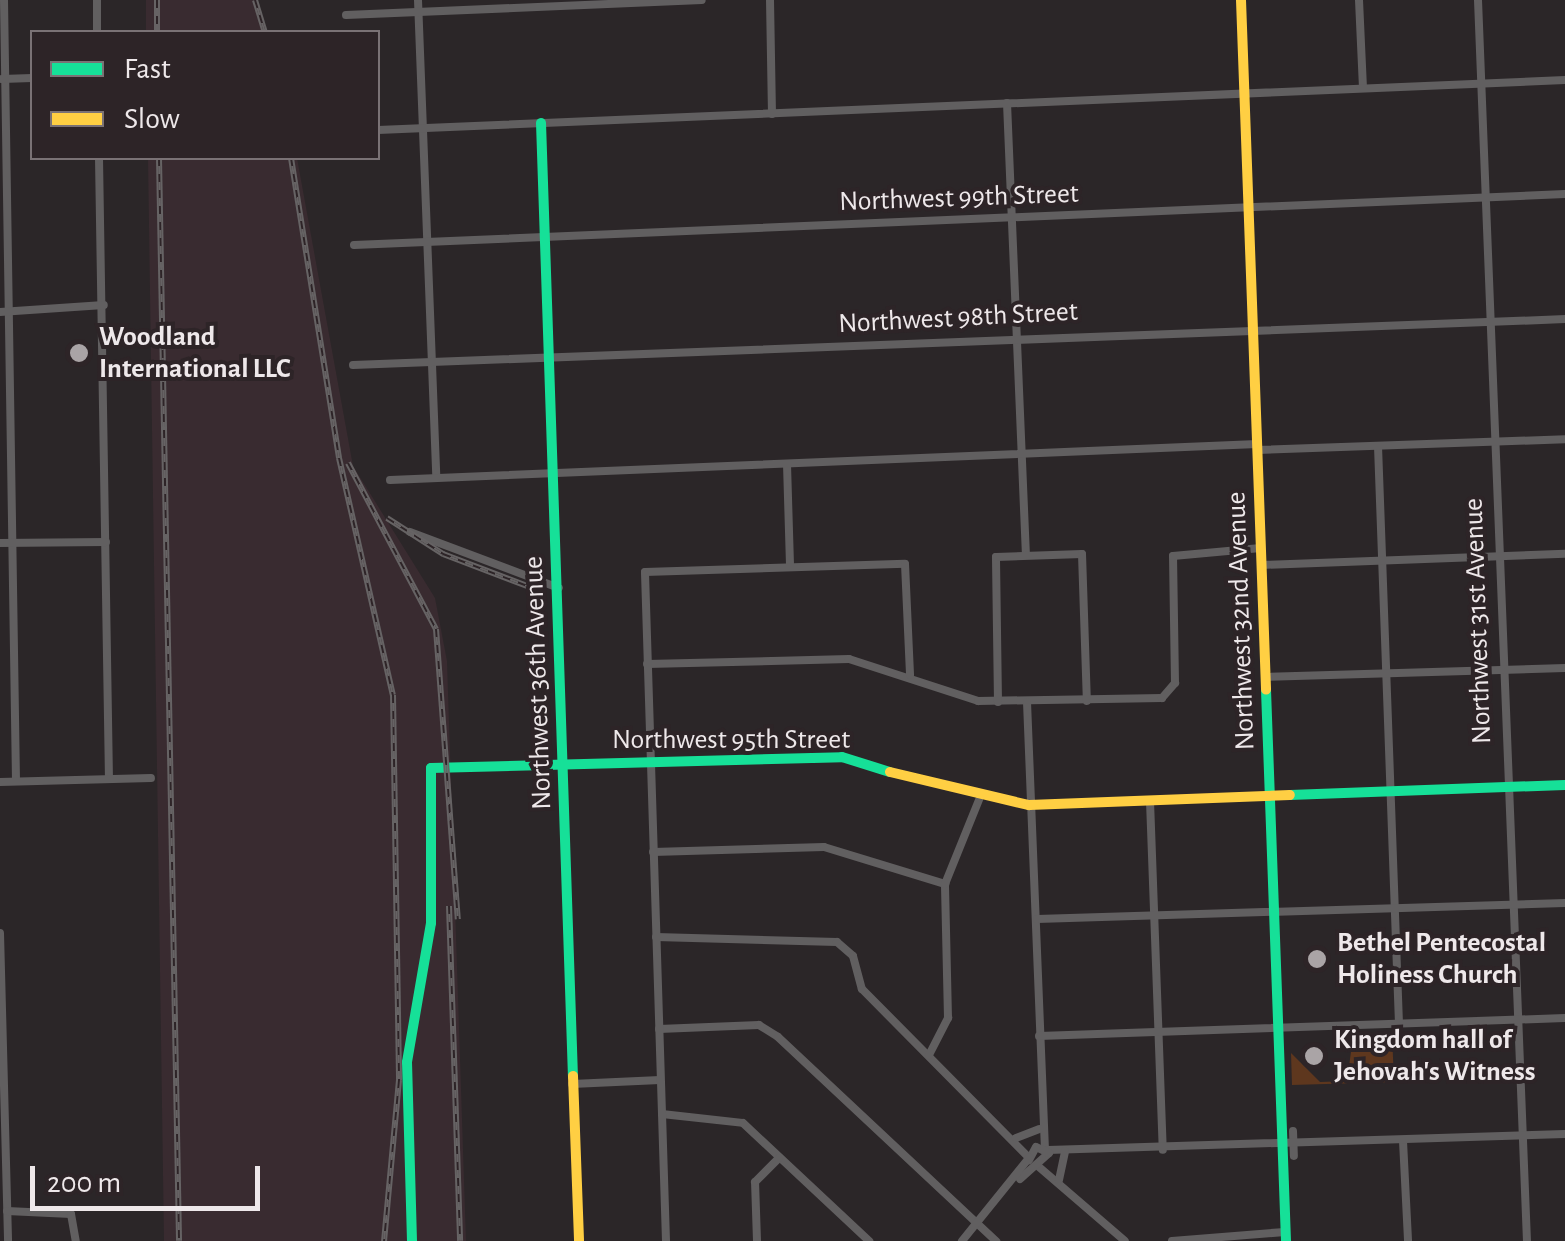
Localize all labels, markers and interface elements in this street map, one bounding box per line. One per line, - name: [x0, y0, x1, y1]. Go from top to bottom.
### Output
- legend: [30, 30, 380, 160]
- text: Fast: [124, 54, 171, 84]
- text: Slow: [124, 104, 180, 134]
- street label: Northwest 99th Street: [839, 177, 1079, 219]
- street label: Northwest 98th Street: [837, 295, 1079, 341]
- place label: Woodland International LLC: [99, 320, 291, 386]
- marker: Woodland International LLC: [68, 342, 90, 364]
- street label: Northwest 32nd Avenue: [1220, 491, 1262, 751]
- street label: Northwest 31st Avenue: [1457, 497, 1499, 745]
- street label: Northwest 36th Avenue: [517, 556, 559, 810]
- street label: Northwest 95th Street: [612, 723, 850, 757]
- place label: Bethel Pentecostal Holiness Church: [1337, 926, 1546, 992]
- marker: Bethel Pentecostal Holiness Church: [1306, 948, 1328, 970]
- place label: Kingdom hall of Jehovah's Witness: [1334, 1023, 1536, 1089]
- marker: Kingdom hall of Jehovah's Witness: [1303, 1045, 1325, 1067]
- scale bar: [35, 1146, 265, 1208]
- text: 200 m: [47, 1168, 121, 1198]

